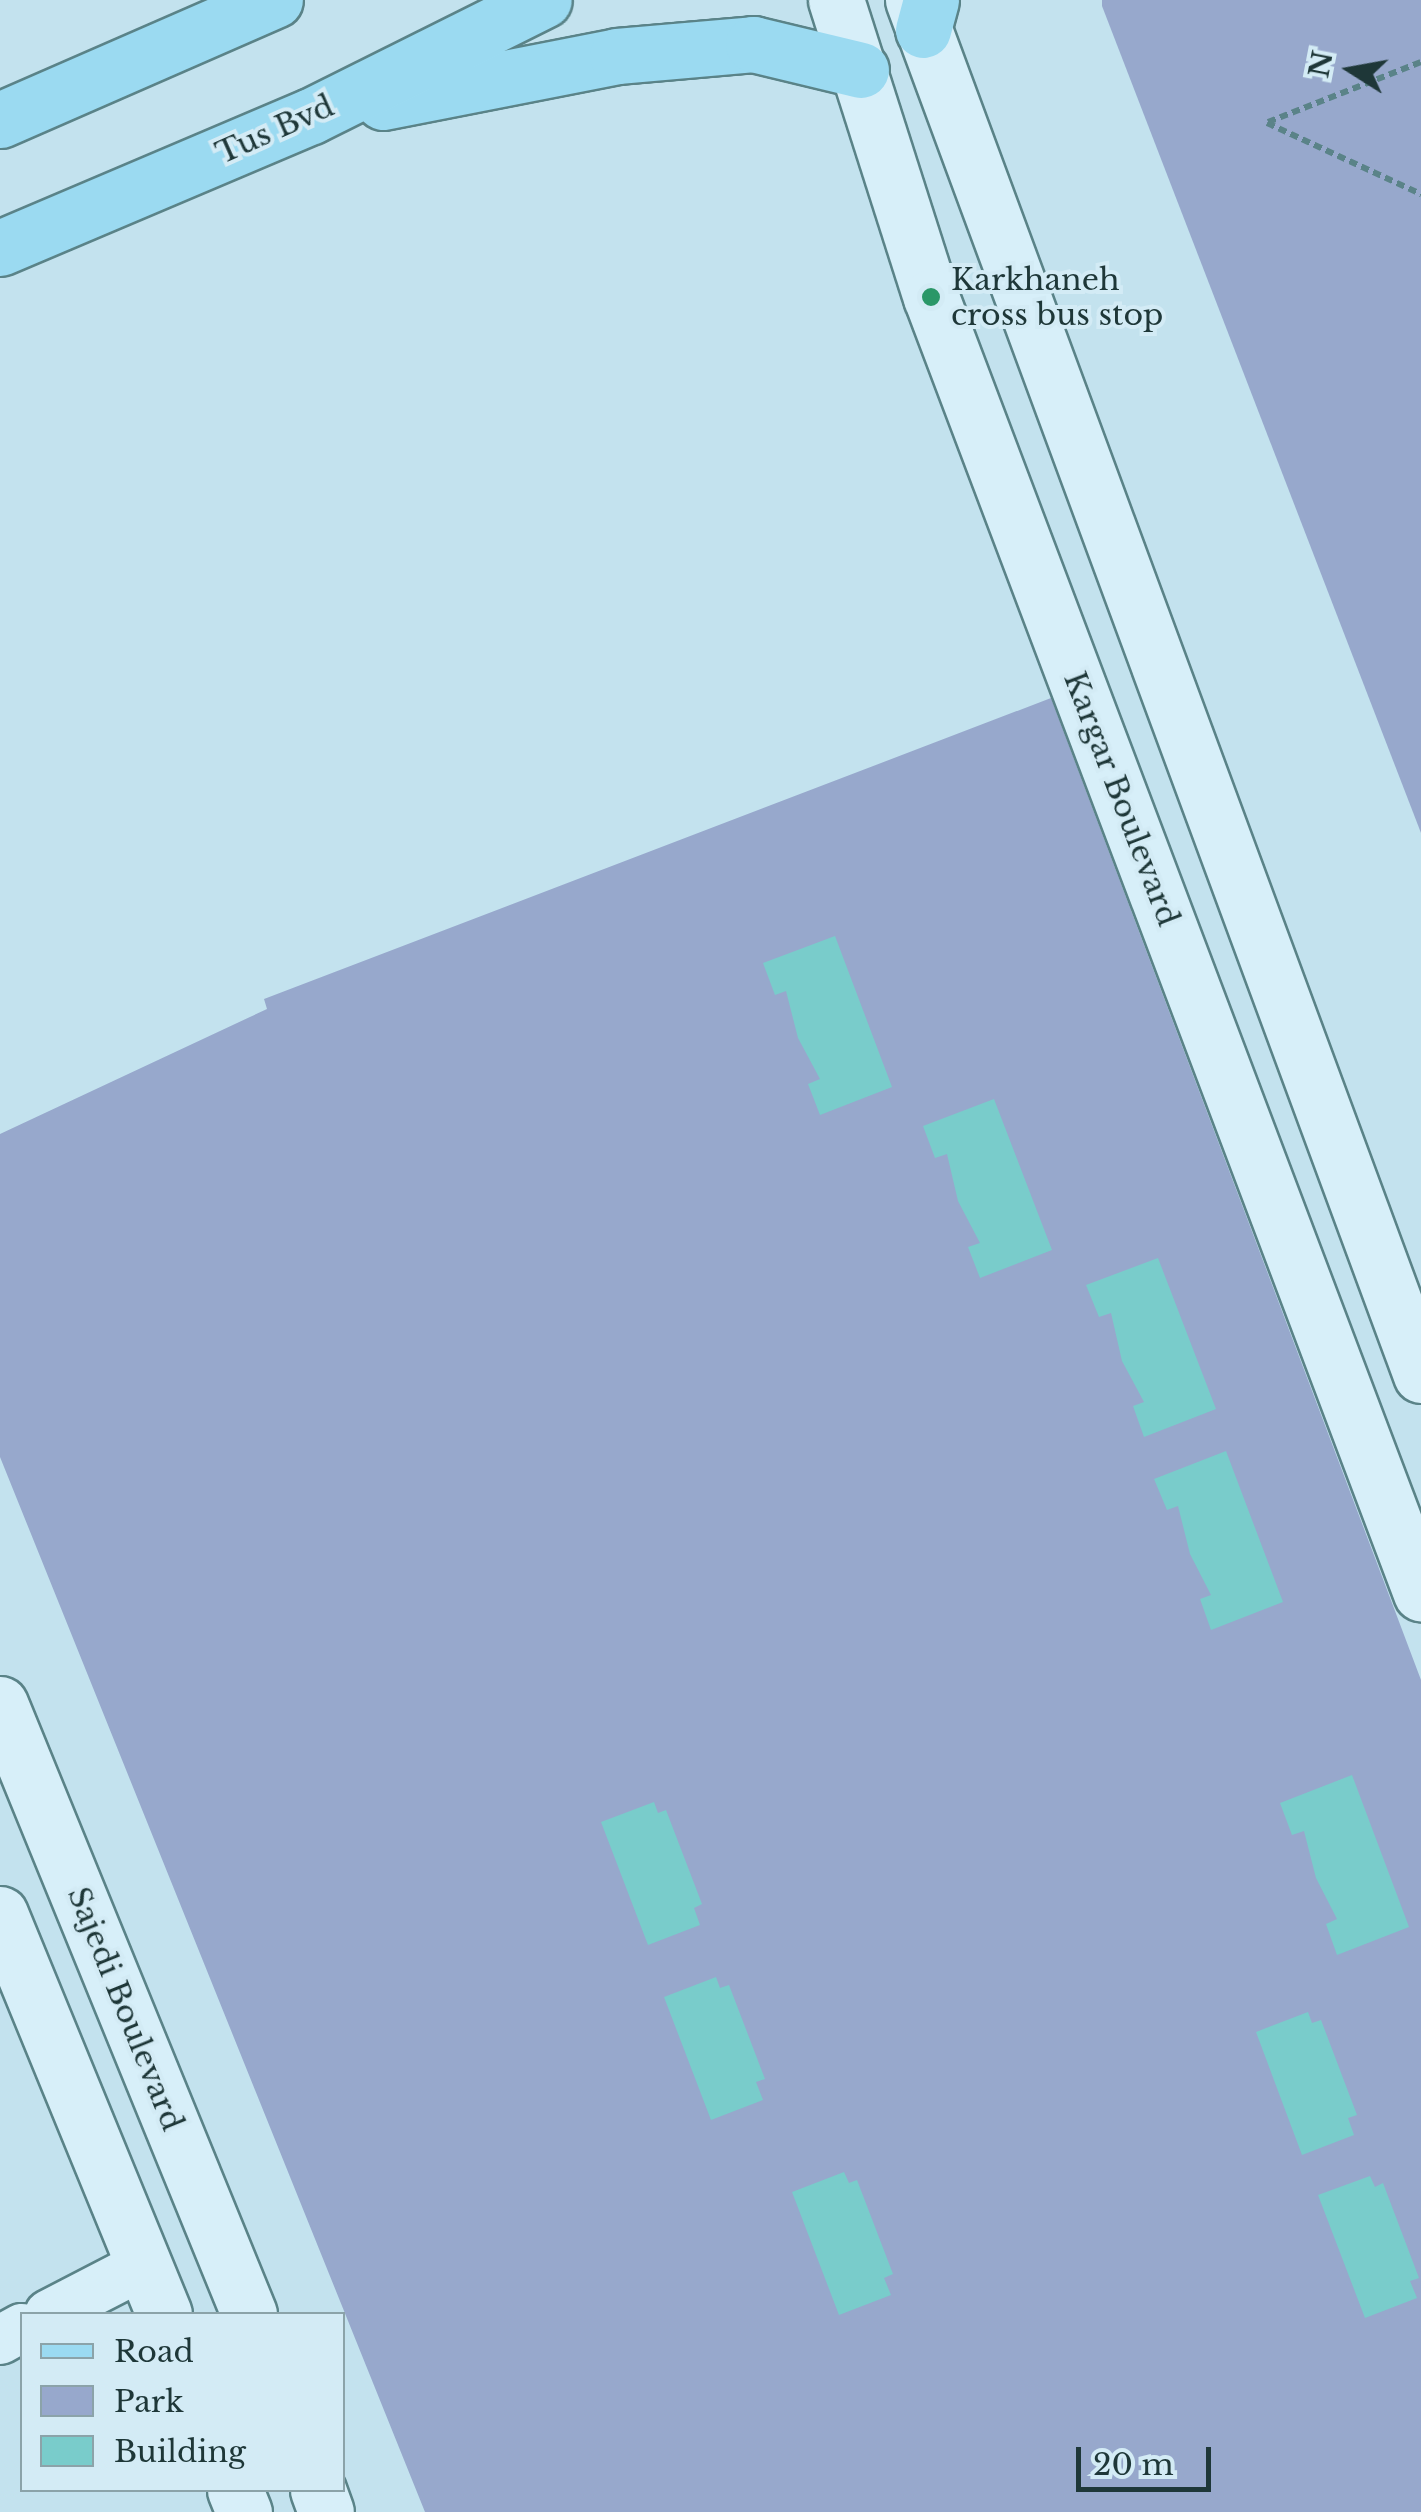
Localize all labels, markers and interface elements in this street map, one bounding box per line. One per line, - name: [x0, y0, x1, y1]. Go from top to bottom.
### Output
- north arrow: [1301, 20, 1401, 120]
- text: N: [1301, 48, 1341, 80]
- street label: Tus Bvd: [211, 88, 339, 172]
- place label: Karkhaneh cross bus stop: [951, 262, 1163, 332]
- marker: Karkhaneh cross bus stop: [920, 286, 942, 308]
- street label: Kargar Boulevard: [1056, 667, 1186, 931]
- street label: Sajedi Boulevard: [60, 1882, 190, 2136]
- legend: [20, 2312, 345, 2492]
- text: Road: [114, 2333, 194, 2370]
- text: Park: [114, 2383, 184, 2420]
- scale bar: [1081, 2427, 1216, 2489]
- text: Building: [114, 2433, 246, 2470]
- text: 20 m: [1093, 2446, 1174, 2483]

